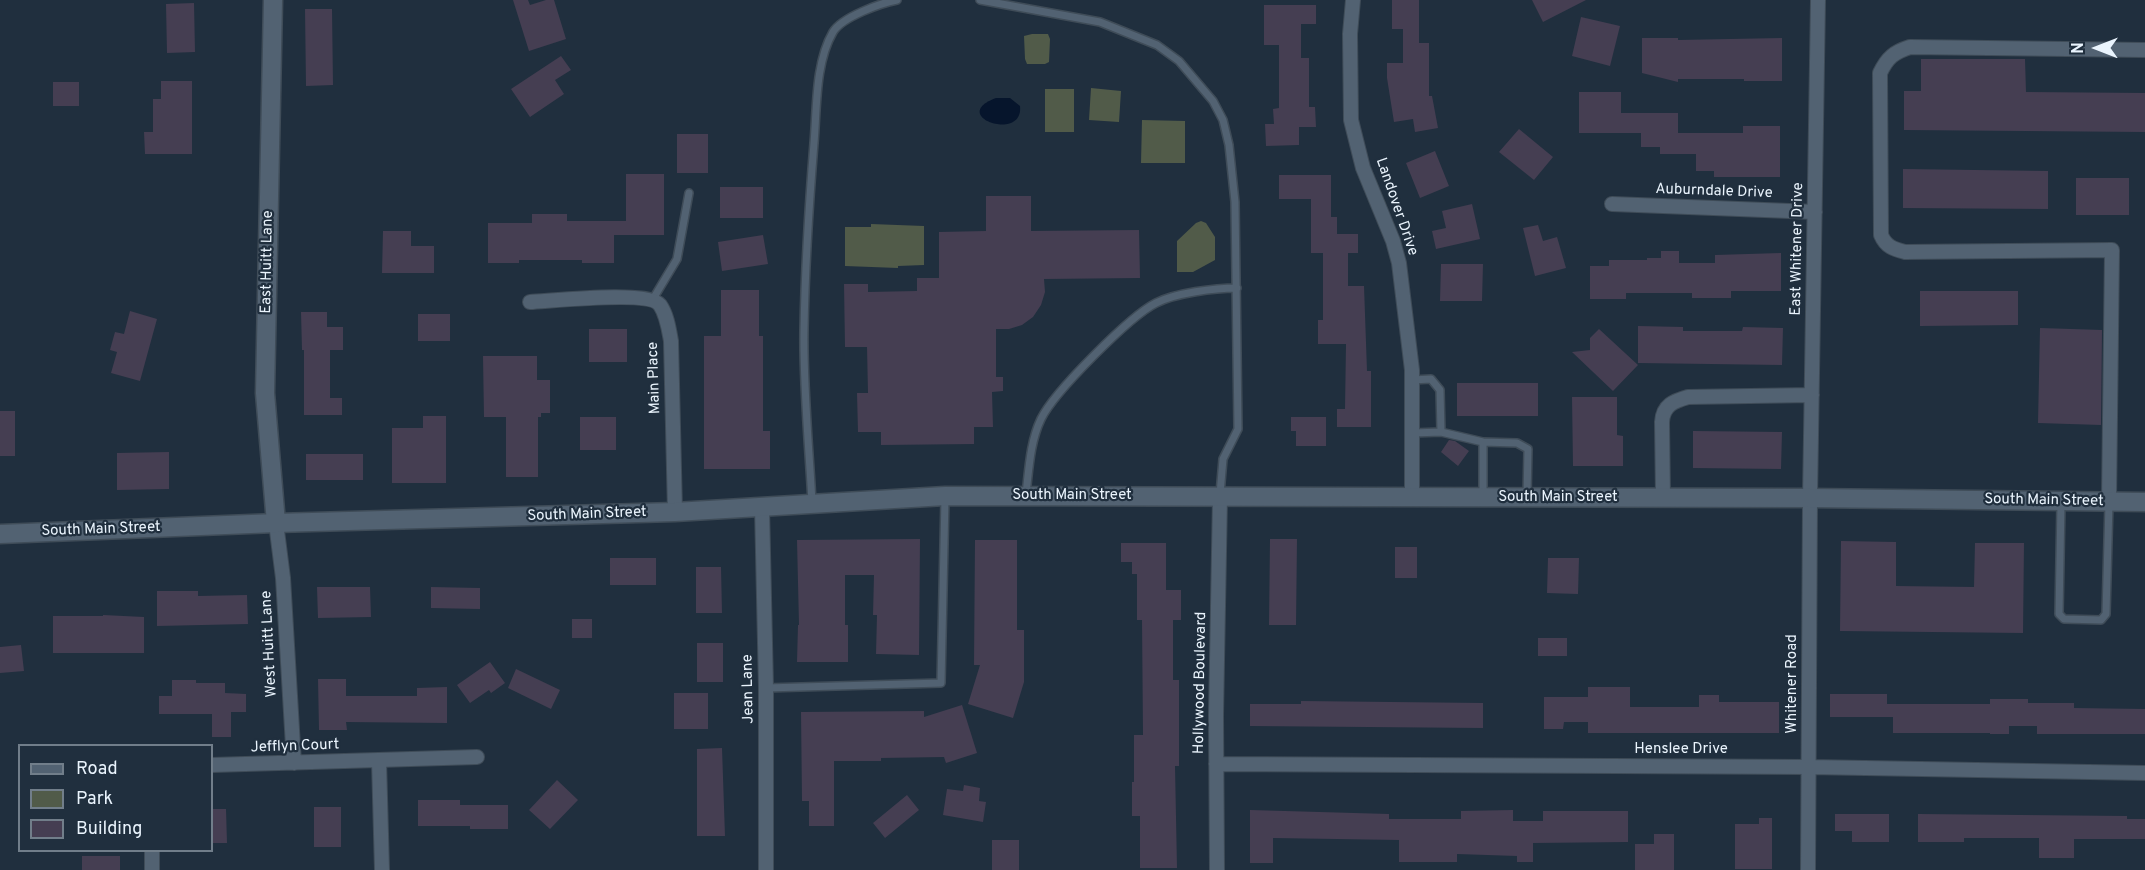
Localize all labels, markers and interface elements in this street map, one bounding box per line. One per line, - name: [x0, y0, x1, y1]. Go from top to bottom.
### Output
- north arrow: [2067, 18, 2127, 78]
- text: N: [2069, 42, 2089, 54]
- street label: Landover Drive: [1371, 156, 1421, 258]
- street label: Auburndale Drive: [1655, 181, 1773, 203]
- street label: East Whitener Drive: [1788, 182, 1808, 316]
- street label: East Huitt Lane: [258, 210, 278, 314]
- street label: Main Place: [645, 341, 665, 415]
- street label: South Main Street: [1012, 487, 1132, 505]
- street label: South Main Street: [1498, 489, 1618, 507]
- street label: South Main Street: [1984, 491, 2104, 511]
- street label: South Main Street: [527, 504, 647, 526]
- street label: South Main Street: [41, 519, 161, 541]
- street label: West Huitt Lane: [258, 590, 282, 698]
- street label: Hollywood Boulevard: [1191, 612, 1211, 754]
- street label: Whitener Road: [1784, 634, 1802, 734]
- street label: Jean Lane: [739, 654, 759, 724]
- street label: Jefflyn Court: [250, 736, 340, 758]
- street label: Henslee Drive: [1634, 741, 1728, 759]
- legend: [18, 744, 213, 852]
- text: Road: [76, 758, 118, 781]
- text: Park: [76, 788, 113, 811]
- text: Building: [76, 818, 142, 841]

